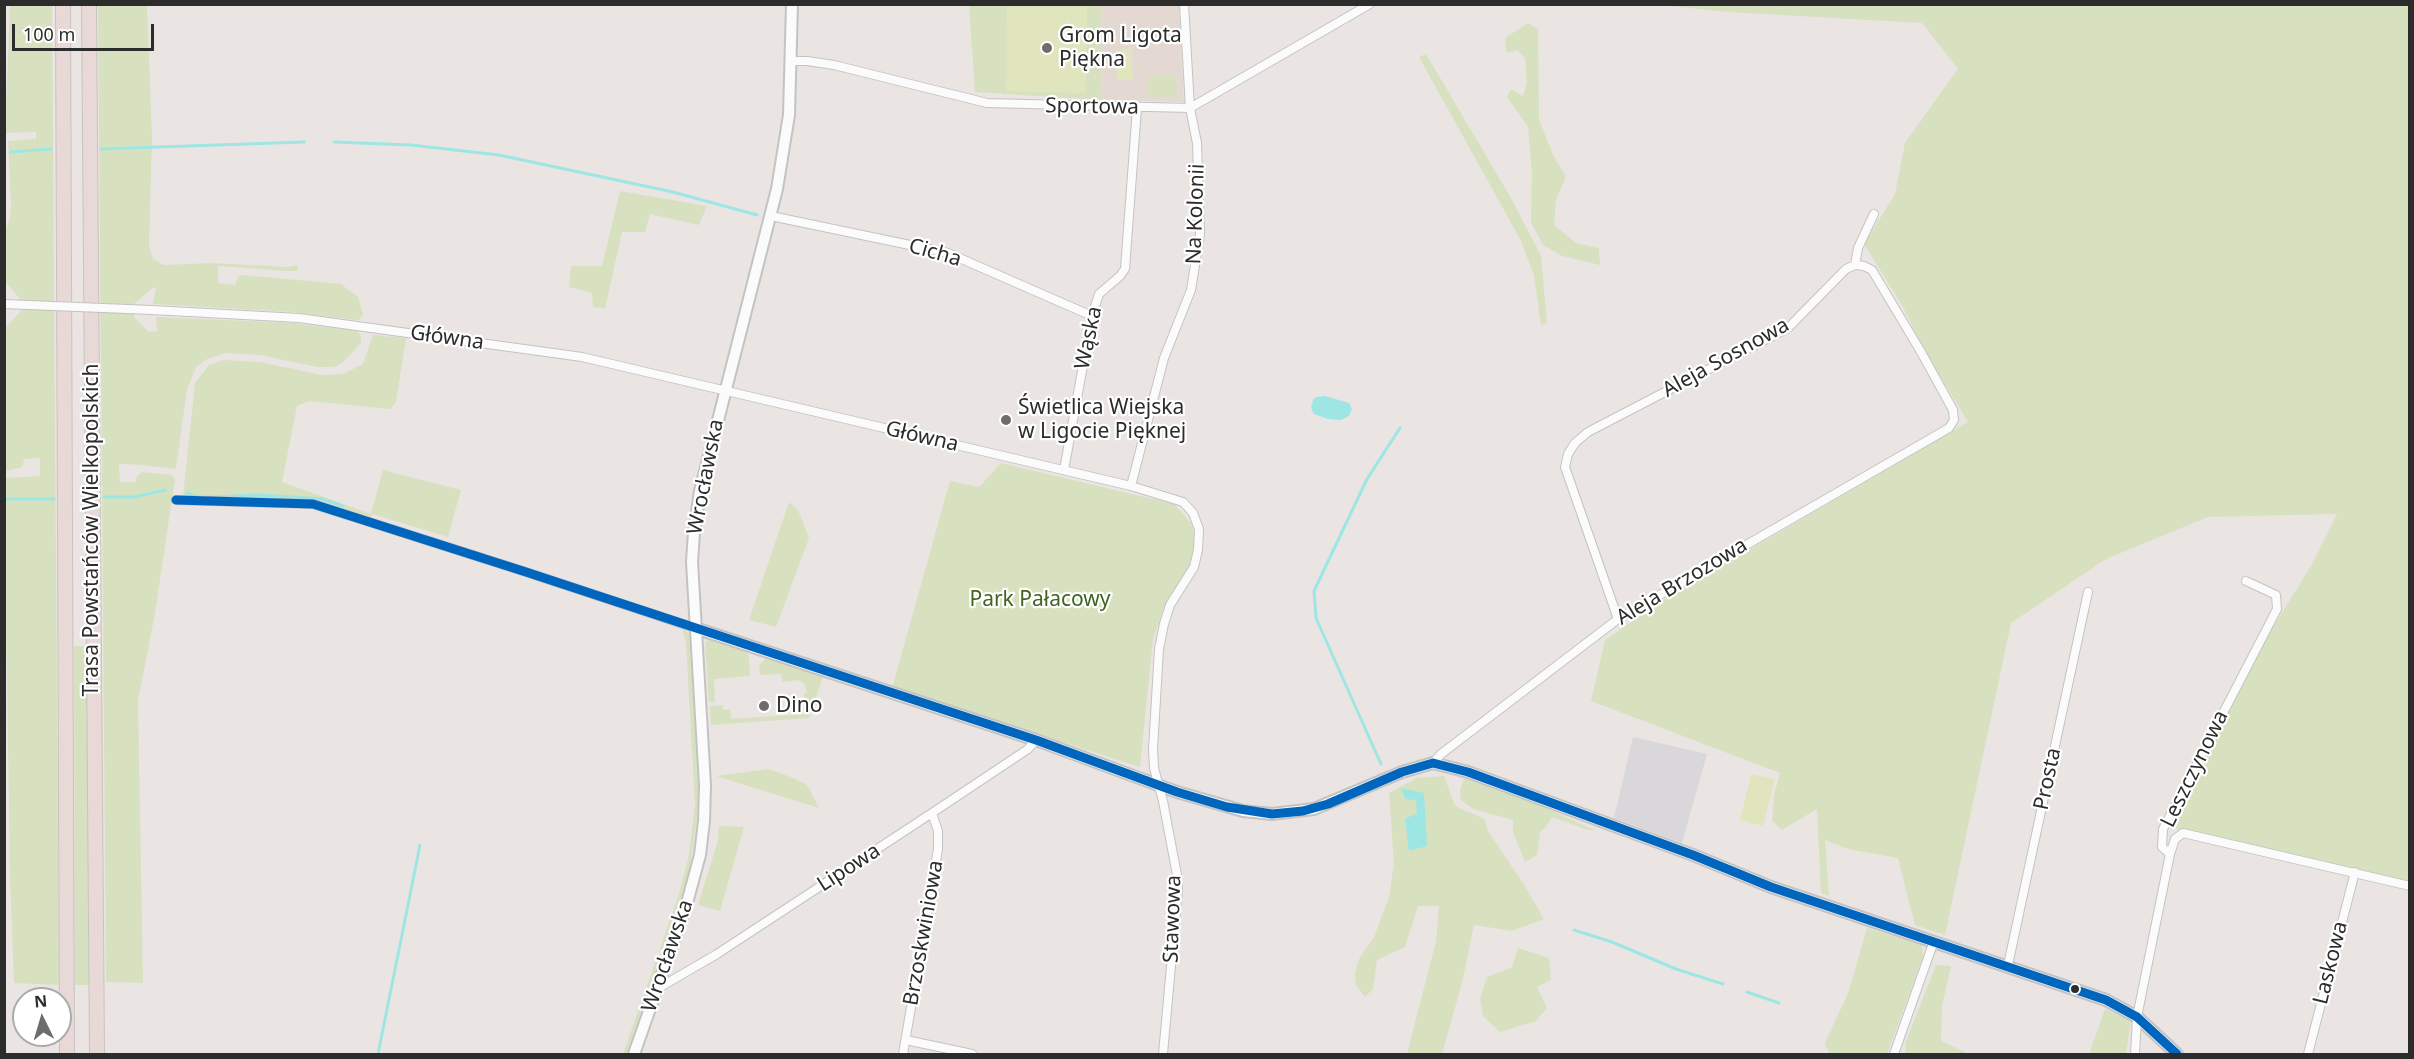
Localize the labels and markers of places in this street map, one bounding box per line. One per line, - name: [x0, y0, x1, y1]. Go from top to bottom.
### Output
- place label: Grom Ligota Piękna: [1059, 23, 1182, 73]
- marker: Grom Ligota Piękna: [1040, 41, 1054, 55]
- place label: Świetlica Wiejska w Ligocie Pięknej: [1018, 395, 1186, 445]
- marker: Świetlica Wiejska w Ligocie Pięknej: [999, 413, 1013, 427]
- place label: Dino: [776, 693, 822, 719]
- marker: Dino: [757, 699, 771, 713]
- unlabelled marker: [2069, 983, 2081, 995]

